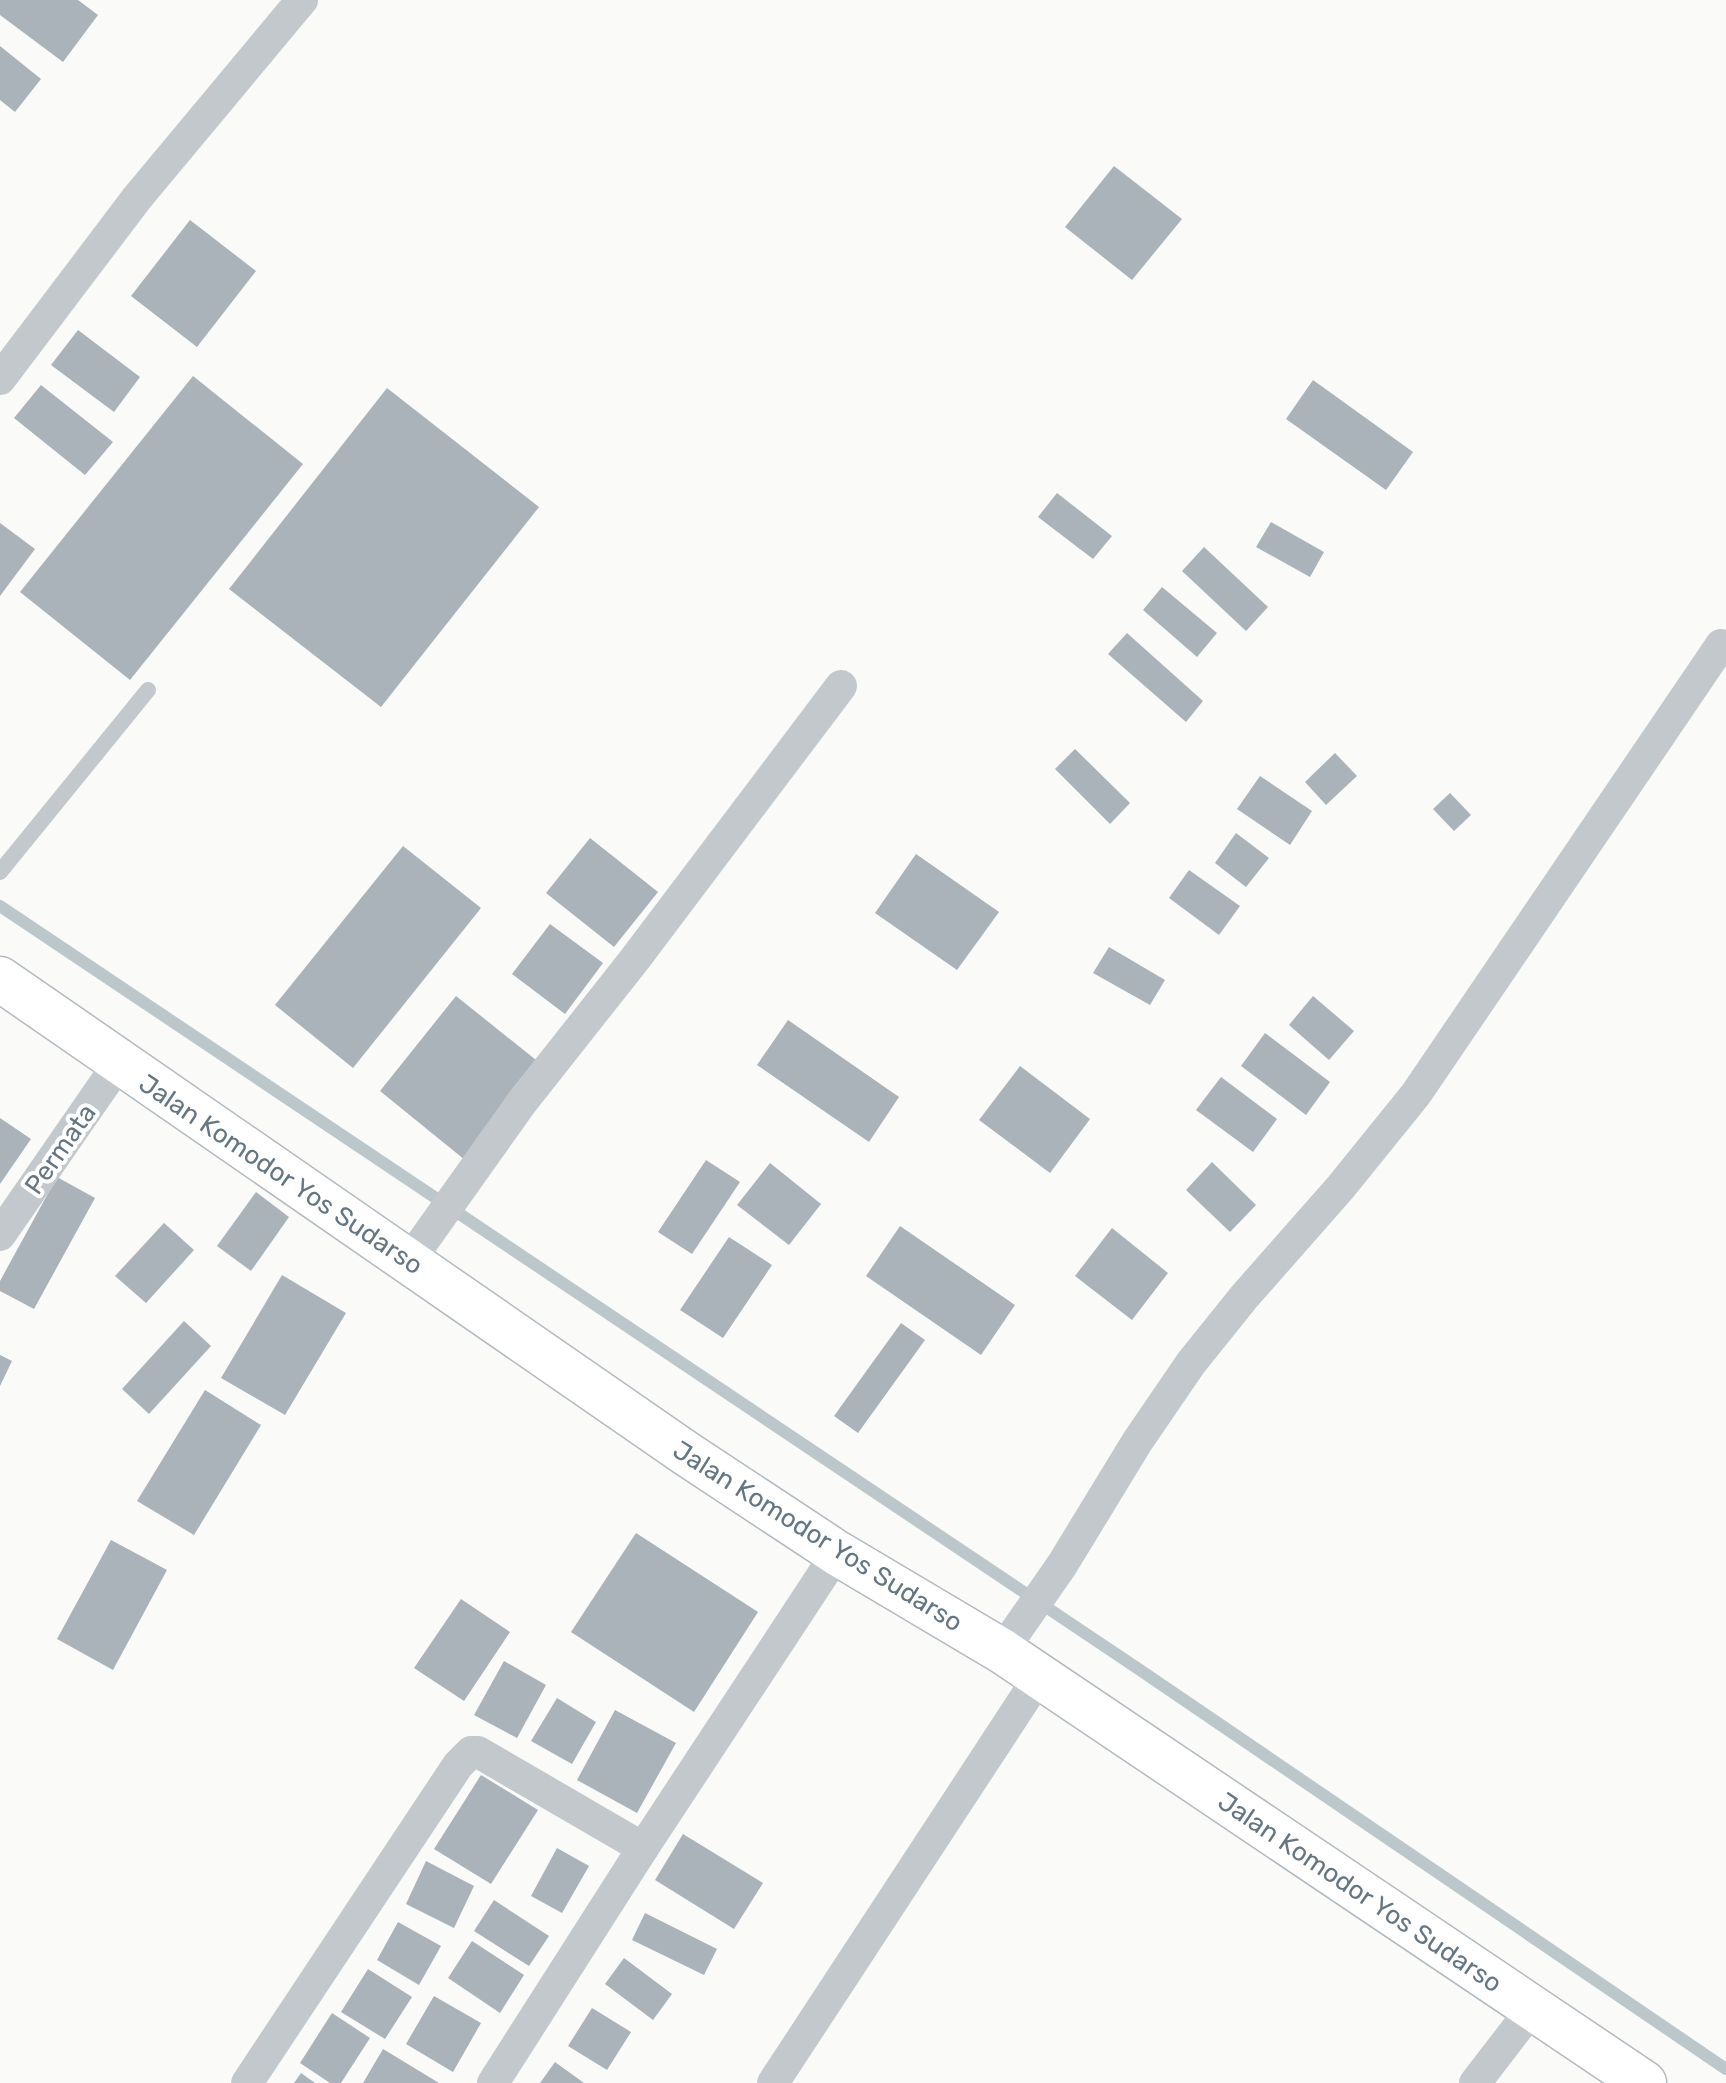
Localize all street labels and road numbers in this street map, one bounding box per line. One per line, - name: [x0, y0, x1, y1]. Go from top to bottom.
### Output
- street label: Jalan Komodor Yos Sudarso: [133, 1068, 428, 1281]
- street label: Permata: [18, 1098, 103, 1200]
- street label: Jalan Komodor Yos Sudarso: [667, 1434, 968, 1638]
- street label: Jalan Komodor Yos Sudarso: [1212, 1786, 1507, 1999]

